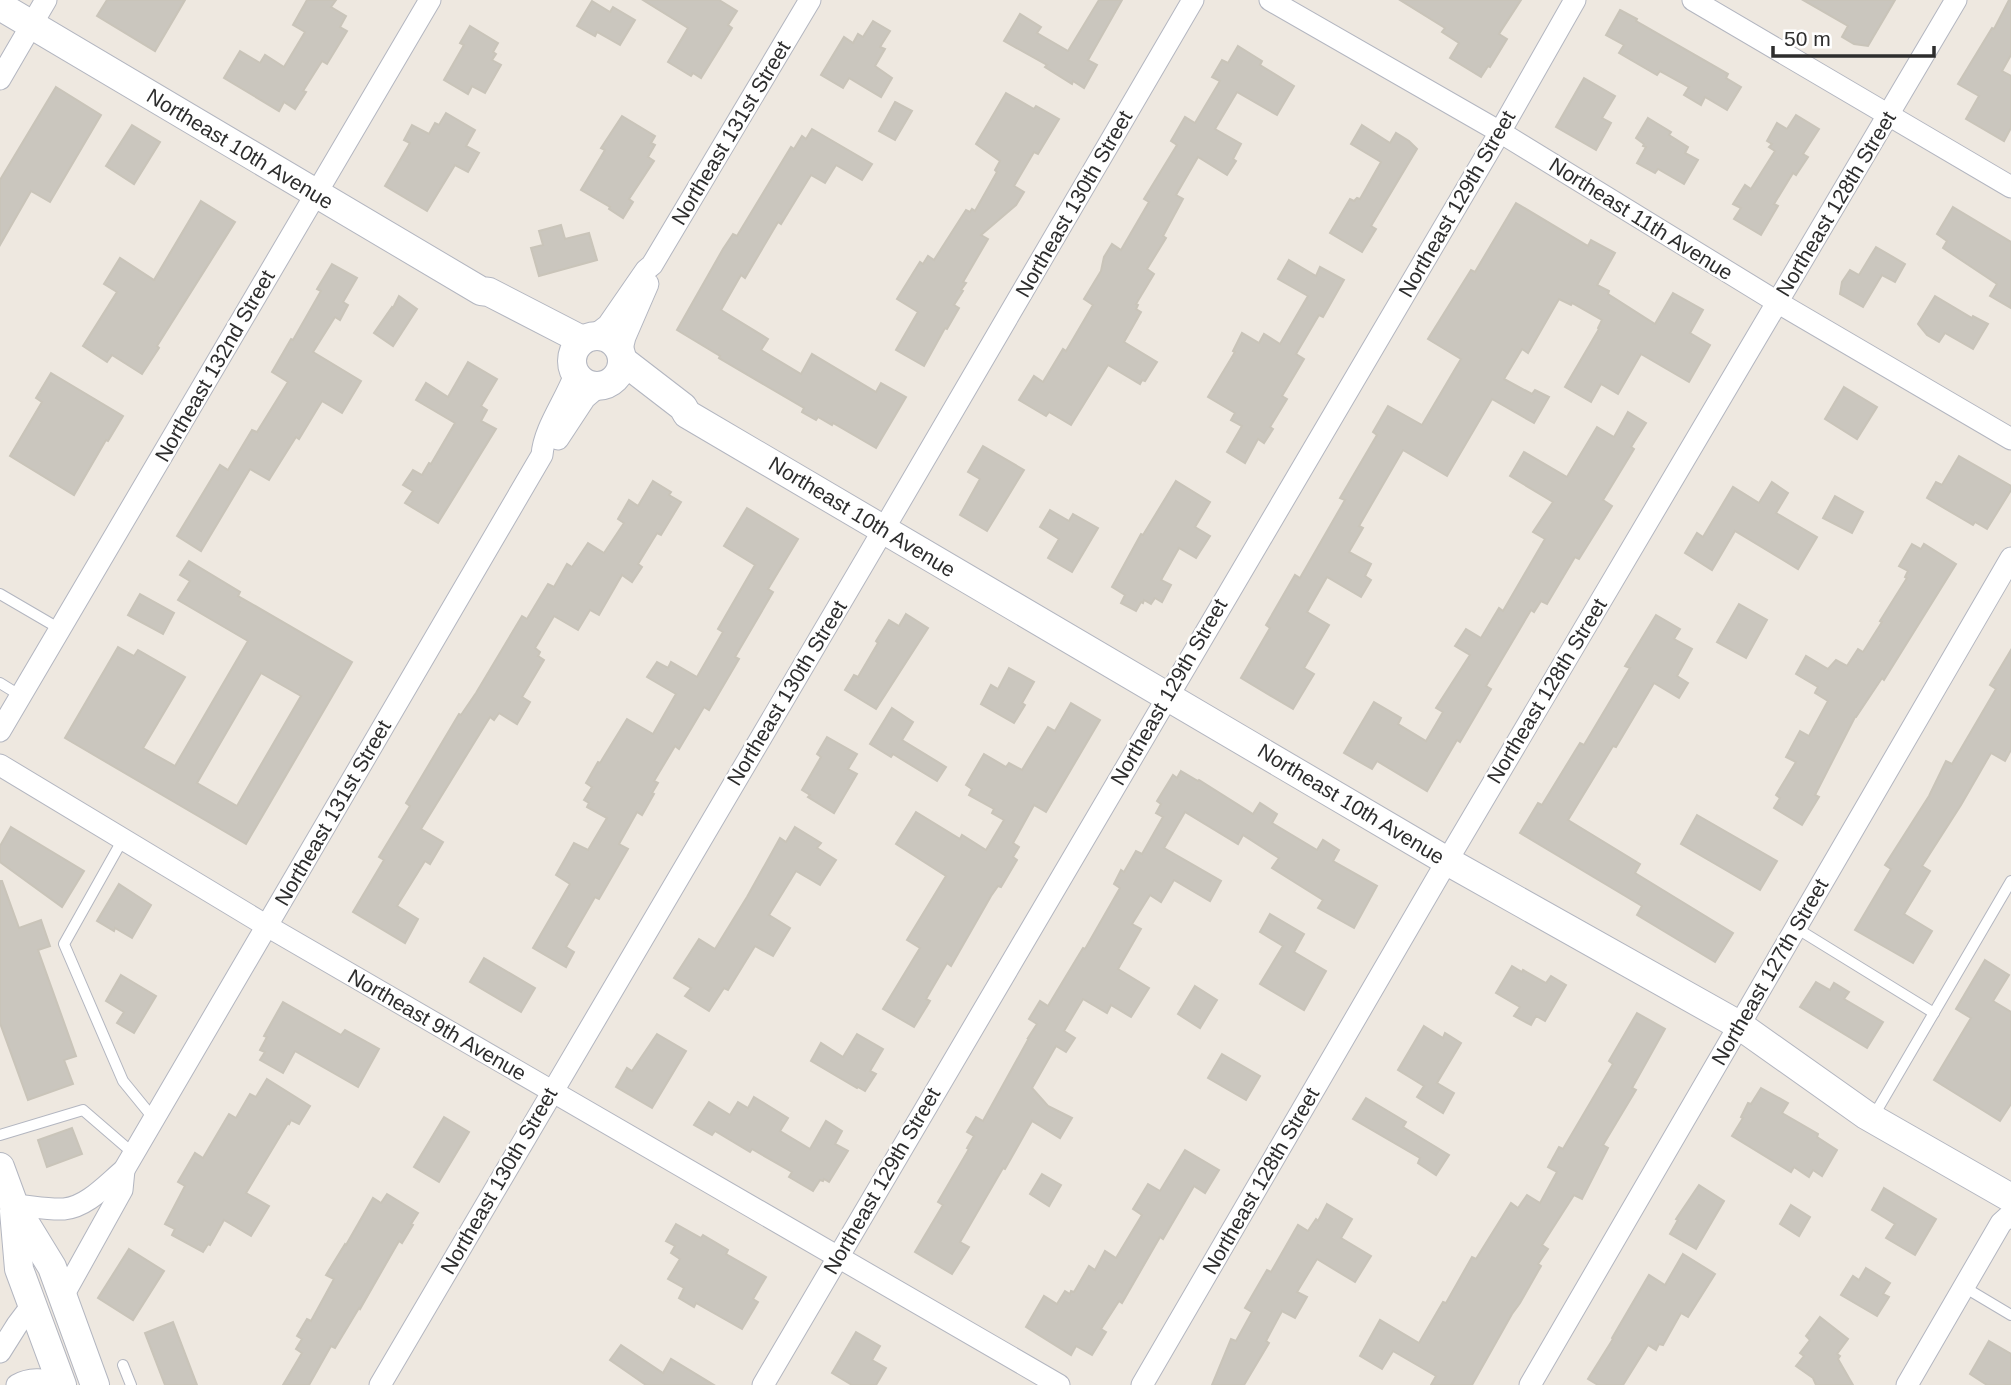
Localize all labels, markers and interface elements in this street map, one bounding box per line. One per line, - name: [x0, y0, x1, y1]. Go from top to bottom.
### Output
- scale bar: [1773, 14, 1934, 58]
- text: 50 m: [1784, 27, 1831, 50]
- street label: Northeast 131st Street: [667, 37, 795, 229]
- street label: Northeast 10th Avenue: [143, 84, 338, 213]
- street label: Northeast 130th Street: [1011, 106, 1136, 301]
- street label: Northeast 129th Street: [1394, 106, 1519, 301]
- street label: Northeast 128th Street: [1771, 107, 1900, 300]
- street label: Northeast 11th Avenue: [1545, 153, 1737, 284]
- street label: Northeast 132nd Street: [150, 266, 279, 466]
- street label: Northeast 10th Avenue: [765, 452, 960, 581]
- street label: Northeast 129th Street: [1106, 594, 1231, 789]
- street label: Northeast 128th Street: [1482, 594, 1611, 787]
- street label: Northeast 130th Street: [722, 596, 851, 789]
- street label: Northeast 131st Street: [270, 716, 395, 909]
- street label: Northeast 10th Avenue: [1254, 739, 1449, 868]
- street label: Northeast 127th Street: [1707, 874, 1832, 1069]
- street label: Northeast 9th Avenue: [344, 964, 530, 1085]
- street label: Northeast 130th Street: [436, 1083, 561, 1278]
- street label: Northeast 129th Street: [819, 1083, 944, 1278]
- street label: Northeast 128th Street: [1198, 1083, 1323, 1278]

